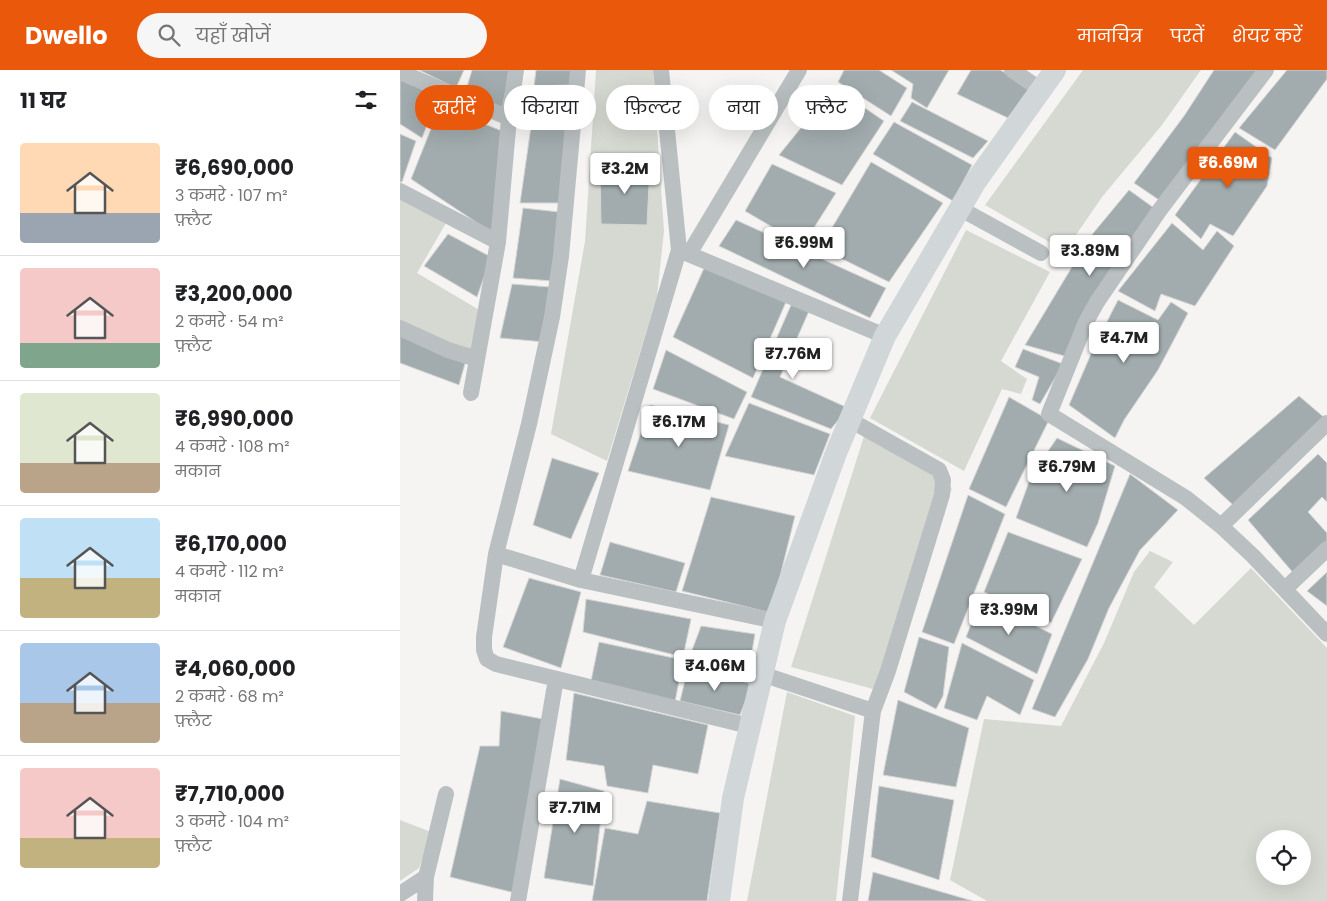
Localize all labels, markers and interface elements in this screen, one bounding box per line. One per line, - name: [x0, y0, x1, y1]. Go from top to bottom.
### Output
- search box: [137, 13, 487, 58]
- text: Dwello: [25, 19, 107, 52]
- icon: search: [155, 21, 183, 49]
- text: यहाँ खोजें: [195, 22, 271, 49]
- text: मानचित्र: [1077, 23, 1142, 48]
- text: परतें: [1170, 23, 1204, 48]
- text: शेयर करें: [1232, 23, 1302, 48]
- chip: खरीदें: [415, 85, 494, 130]
- chip: किराया: [504, 85, 596, 130]
- chip: फ़िल्टर: [606, 85, 699, 130]
- chip: नया: [709, 85, 778, 130]
- chip: फ़्लैट: [788, 85, 865, 130]
- text: 11 घर: [20, 86, 66, 115]
- icon: filters: [352, 86, 380, 114]
- pin: ₹6.69M: [1187, 146, 1269, 189]
- text: ₹6.69M: [1199, 151, 1258, 174]
- pin: ₹3.2M: [590, 152, 660, 195]
- text: ₹6,690,000: [175, 153, 294, 182]
- text: ₹3.2M: [601, 157, 649, 180]
- icon: home: [60, 163, 120, 223]
- text: 3 कमरे · 107 m²: [175, 184, 288, 207]
- text: फ़्लैट: [175, 209, 212, 232]
- pin: ₹6.99M: [763, 226, 845, 269]
- text: ₹6.99M: [775, 231, 833, 254]
- pin: ₹3.89M: [1049, 234, 1131, 277]
- text: ₹3.89M: [1061, 239, 1119, 262]
- text: ₹3,200,000: [175, 279, 293, 308]
- icon: home: [60, 288, 120, 348]
- text: 2 कमरे · 54 m²: [175, 310, 284, 333]
- pin: ₹4.7M: [1089, 322, 1159, 364]
- text: ₹4.7M: [1100, 326, 1148, 349]
- text: फ़्लैट: [175, 335, 212, 358]
- pin: ₹7.76M: [752, 338, 834, 380]
- text: ₹7.76M: [765, 342, 821, 365]
- text: ₹6,990,000: [175, 404, 294, 433]
- pin: ₹6.17M: [638, 406, 720, 448]
- text: ₹6.17M: [652, 410, 706, 433]
- icon: home: [60, 413, 120, 473]
- text: 4 कमरे · 108 m²: [175, 435, 290, 458]
- pin: ₹6.79M: [1026, 450, 1108, 493]
- text: ₹6.79M: [1038, 455, 1096, 478]
- text: मकान: [175, 460, 221, 483]
- text: ₹6,170,000: [175, 529, 287, 558]
- icon: home: [60, 538, 120, 598]
- text: 4 कमरे · 112 m²: [175, 560, 284, 583]
- text: मकान: [175, 585, 221, 608]
- pin: ₹3.99M: [968, 594, 1050, 636]
- text: ₹3.99M: [980, 598, 1038, 621]
- pin: ₹4.06M: [674, 650, 756, 692]
- text: ₹4,060,000: [175, 654, 296, 683]
- text: ₹4.06M: [685, 654, 745, 677]
- icon: home: [60, 663, 120, 723]
- text: 2 कमरे · 68 m²: [175, 685, 284, 708]
- text: फ़्लैट: [175, 710, 212, 733]
- text: ₹7,710,000: [175, 779, 285, 808]
- icon: home: [60, 788, 120, 848]
- pin: ₹7.71M: [534, 792, 616, 834]
- text: ₹7.71M: [549, 796, 601, 819]
- text: 3 कमरे · 104 m²: [175, 810, 289, 833]
- map controls: [1256, 830, 1311, 885]
- button: locate: [1256, 830, 1311, 885]
- text: फ़्लैट: [175, 835, 212, 858]

